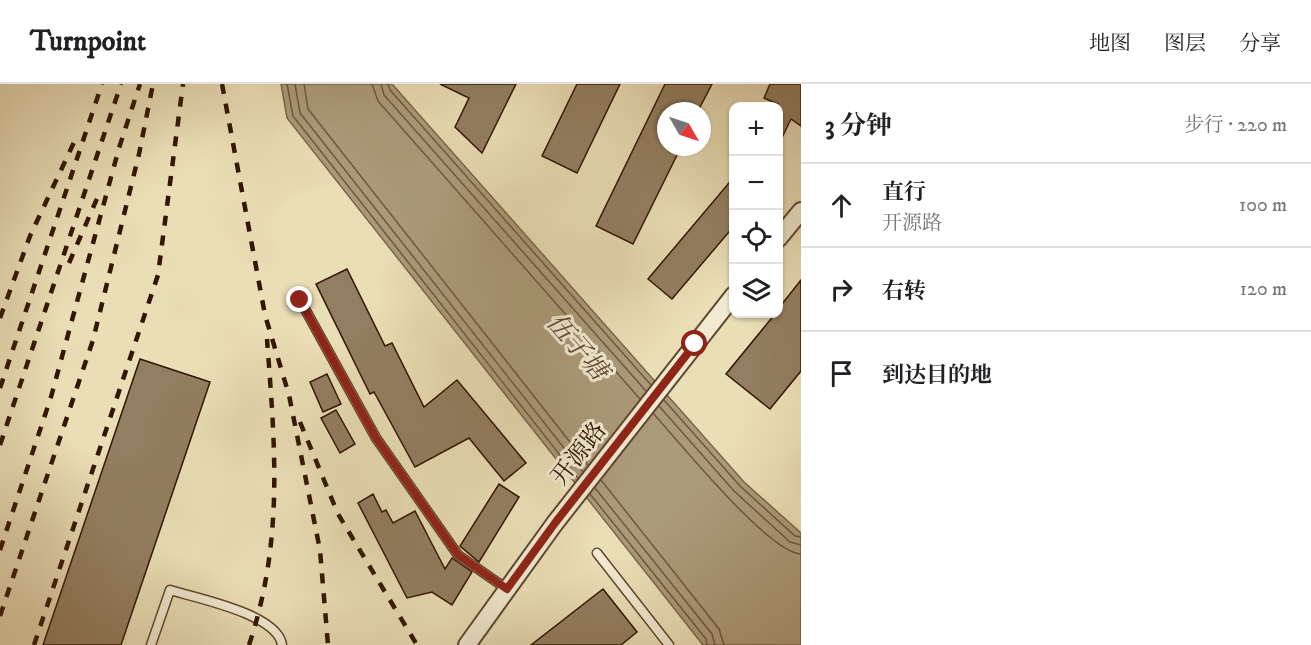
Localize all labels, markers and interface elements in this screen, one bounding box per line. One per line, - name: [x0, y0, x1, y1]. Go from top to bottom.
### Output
- text: Turnpoint: [30, 24, 146, 59]
- text: 地图: [1089, 31, 1131, 57]
- text: 图层: [1164, 31, 1206, 57]
- text: 分享: [1239, 31, 1281, 57]
- north arrow: [657, 102, 711, 156]
- map controls: [729, 102, 783, 318]
- button: +: [729, 102, 783, 156]
- text: 3 分钟: [825, 110, 892, 143]
- text: 步行 · 220 m: [1184, 113, 1287, 138]
- button: −: [729, 156, 783, 210]
- text: 直行: [882, 179, 926, 206]
- icon: ahead: [825, 189, 858, 222]
- text: 100 m: [1239, 193, 1287, 218]
- button: locate: [729, 210, 783, 264]
- text: 开源路: [882, 211, 942, 236]
- button: layers: [729, 264, 783, 318]
- icon: right: [825, 273, 858, 306]
- text: 120 m: [1240, 277, 1287, 302]
- text: 右转: [882, 278, 926, 305]
- route end: [286, 286, 312, 312]
- water label: 伍子塘: [539, 307, 618, 390]
- route start: [681, 330, 707, 356]
- icon: arrive: [825, 357, 858, 390]
- text: 到达目的地: [882, 362, 992, 389]
- street label: 开源路: [545, 416, 613, 492]

